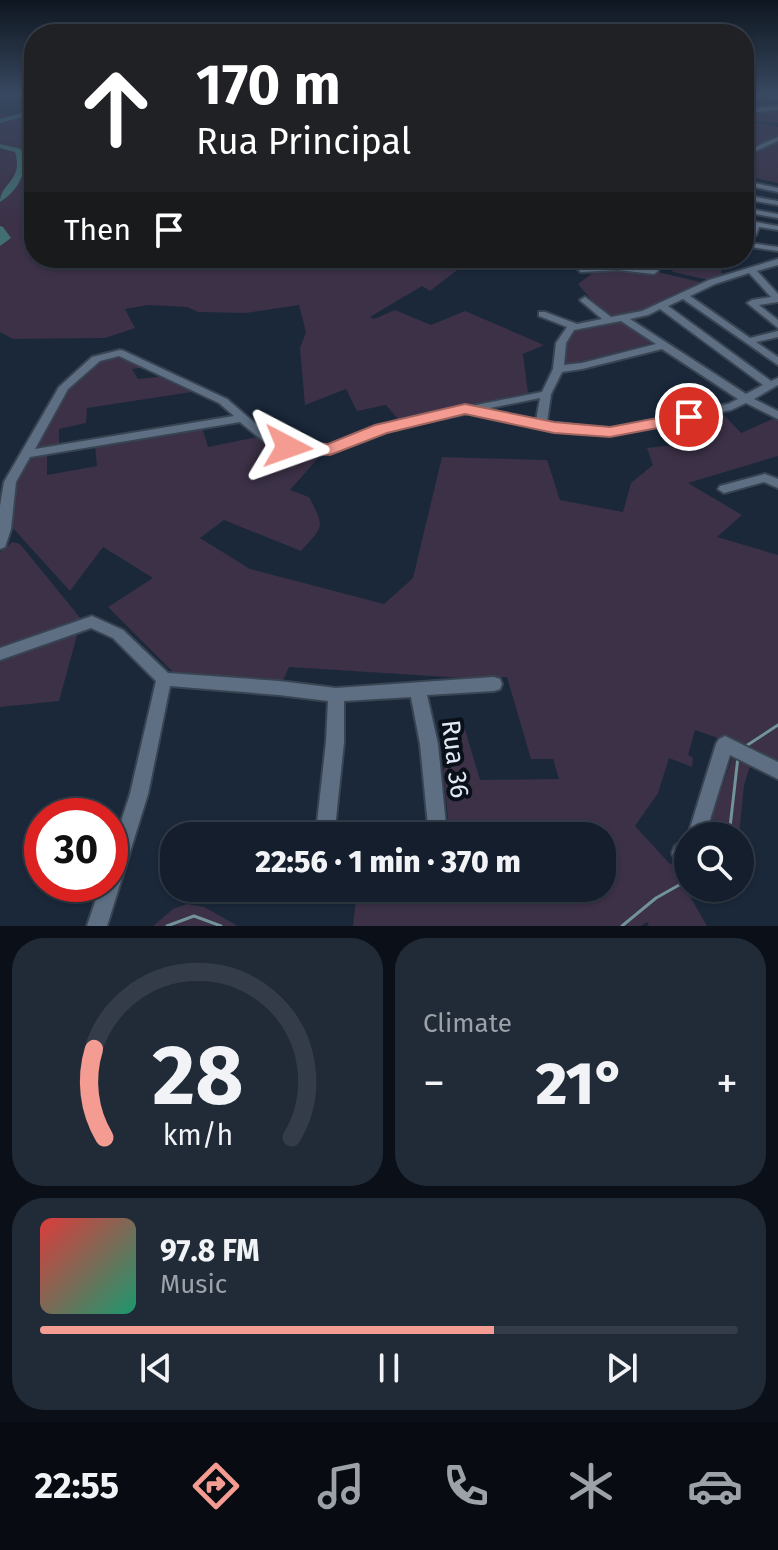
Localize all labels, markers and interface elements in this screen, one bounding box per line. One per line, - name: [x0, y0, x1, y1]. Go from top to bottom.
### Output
- text: 170 m: [196, 52, 341, 119]
- icon: ahead: [64, 56, 168, 160]
- text: Rua Principal: [196, 120, 411, 164]
- icon: arrive: [147, 208, 191, 252]
- text: Then: [64, 212, 131, 248]
- pin: [655, 383, 723, 451]
- icon: arrive: [667, 395, 711, 439]
- position arrow: [246, 405, 330, 489]
- street label: Rua 36: [435, 718, 475, 800]
- speed limit sign: 30: [24, 798, 128, 902]
- map controls: [674, 822, 754, 902]
- button: search: [674, 822, 754, 902]
- text: 22:56 · 1 min · 370 m: [255, 844, 521, 880]
- text: Climate: [423, 1008, 512, 1039]
- text: 28: [152, 1026, 243, 1126]
- text: 21°: [536, 1048, 625, 1120]
- text: −: [423, 1057, 445, 1110]
- text: +: [716, 1057, 738, 1110]
- text: km/h: [162, 1118, 233, 1153]
- text: 97.8 FM: [160, 1233, 260, 1269]
- text: Music: [160, 1269, 227, 1300]
- icon: previous: [134, 1346, 178, 1390]
- icon: pause: [367, 1346, 411, 1390]
- icon: next: [600, 1346, 644, 1390]
- icon: directions: [188, 1458, 244, 1514]
- icon: music: [313, 1458, 369, 1514]
- icon: phone: [438, 1458, 494, 1514]
- icon: climate: [563, 1458, 619, 1514]
- icon: car: [687, 1458, 743, 1514]
- text: 22:55: [34, 1464, 119, 1508]

